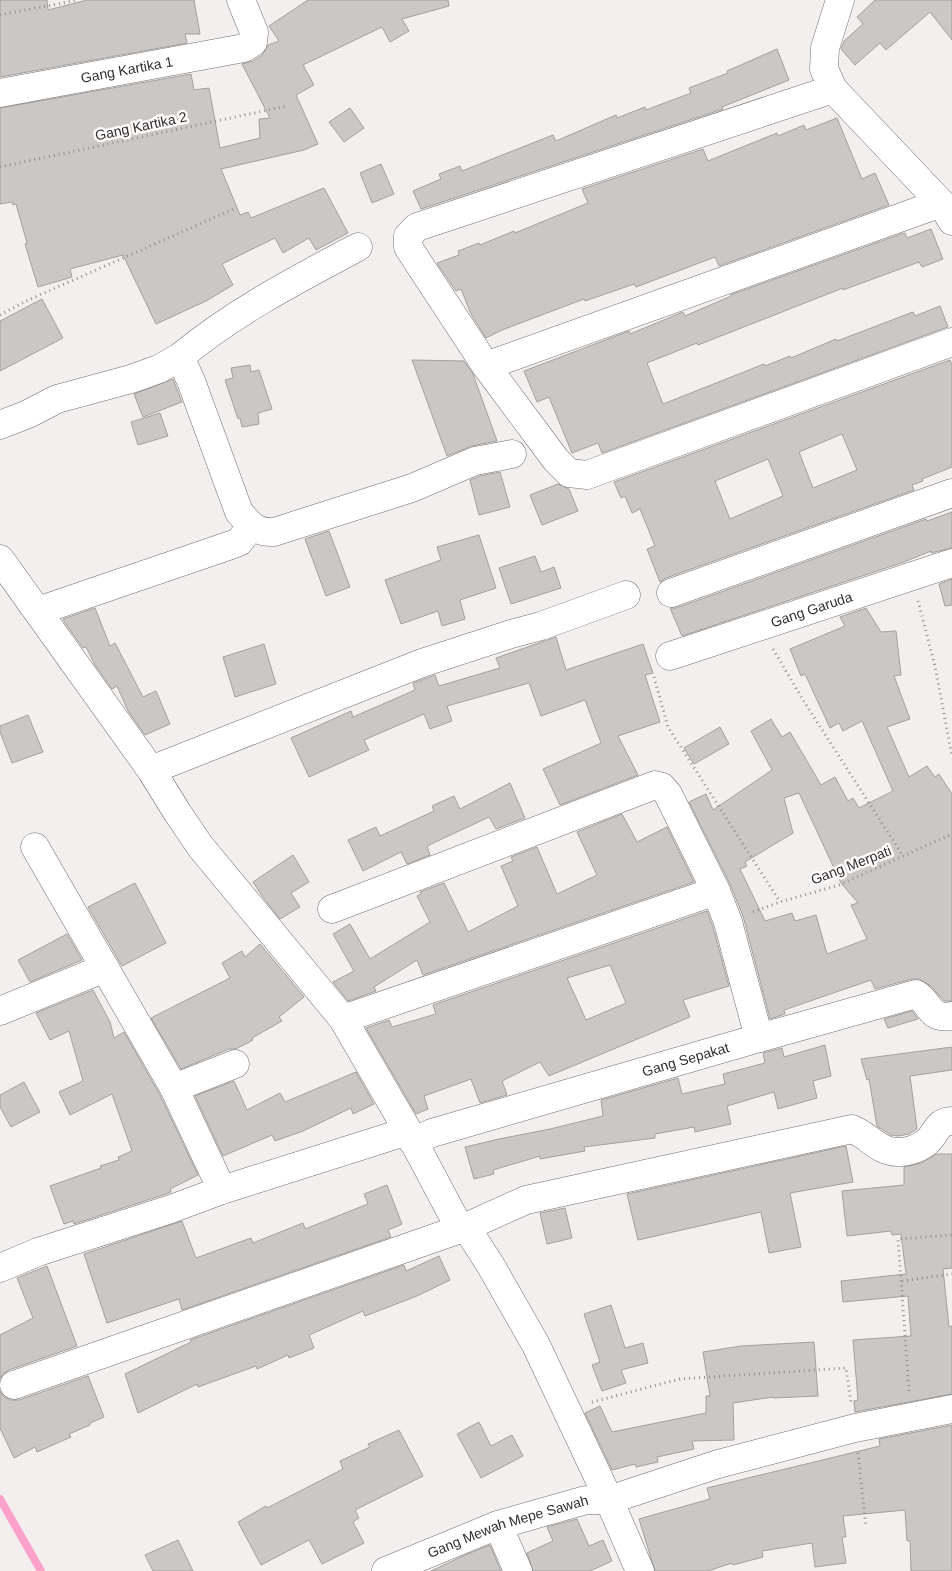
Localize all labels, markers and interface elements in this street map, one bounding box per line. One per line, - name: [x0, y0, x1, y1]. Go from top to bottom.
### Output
- street label: Gang Kartika 1: [79, 53, 174, 86]
- street label: Gang Kartika 2: [94, 108, 189, 144]
- street label: Gang Garuda: [769, 588, 855, 630]
- street label: Gang Merpati: [809, 842, 893, 888]
- street label: Gang Sepakat: [640, 1039, 731, 1080]
- street label: Gang Mewah Mepe Sawah: [425, 1492, 590, 1561]

